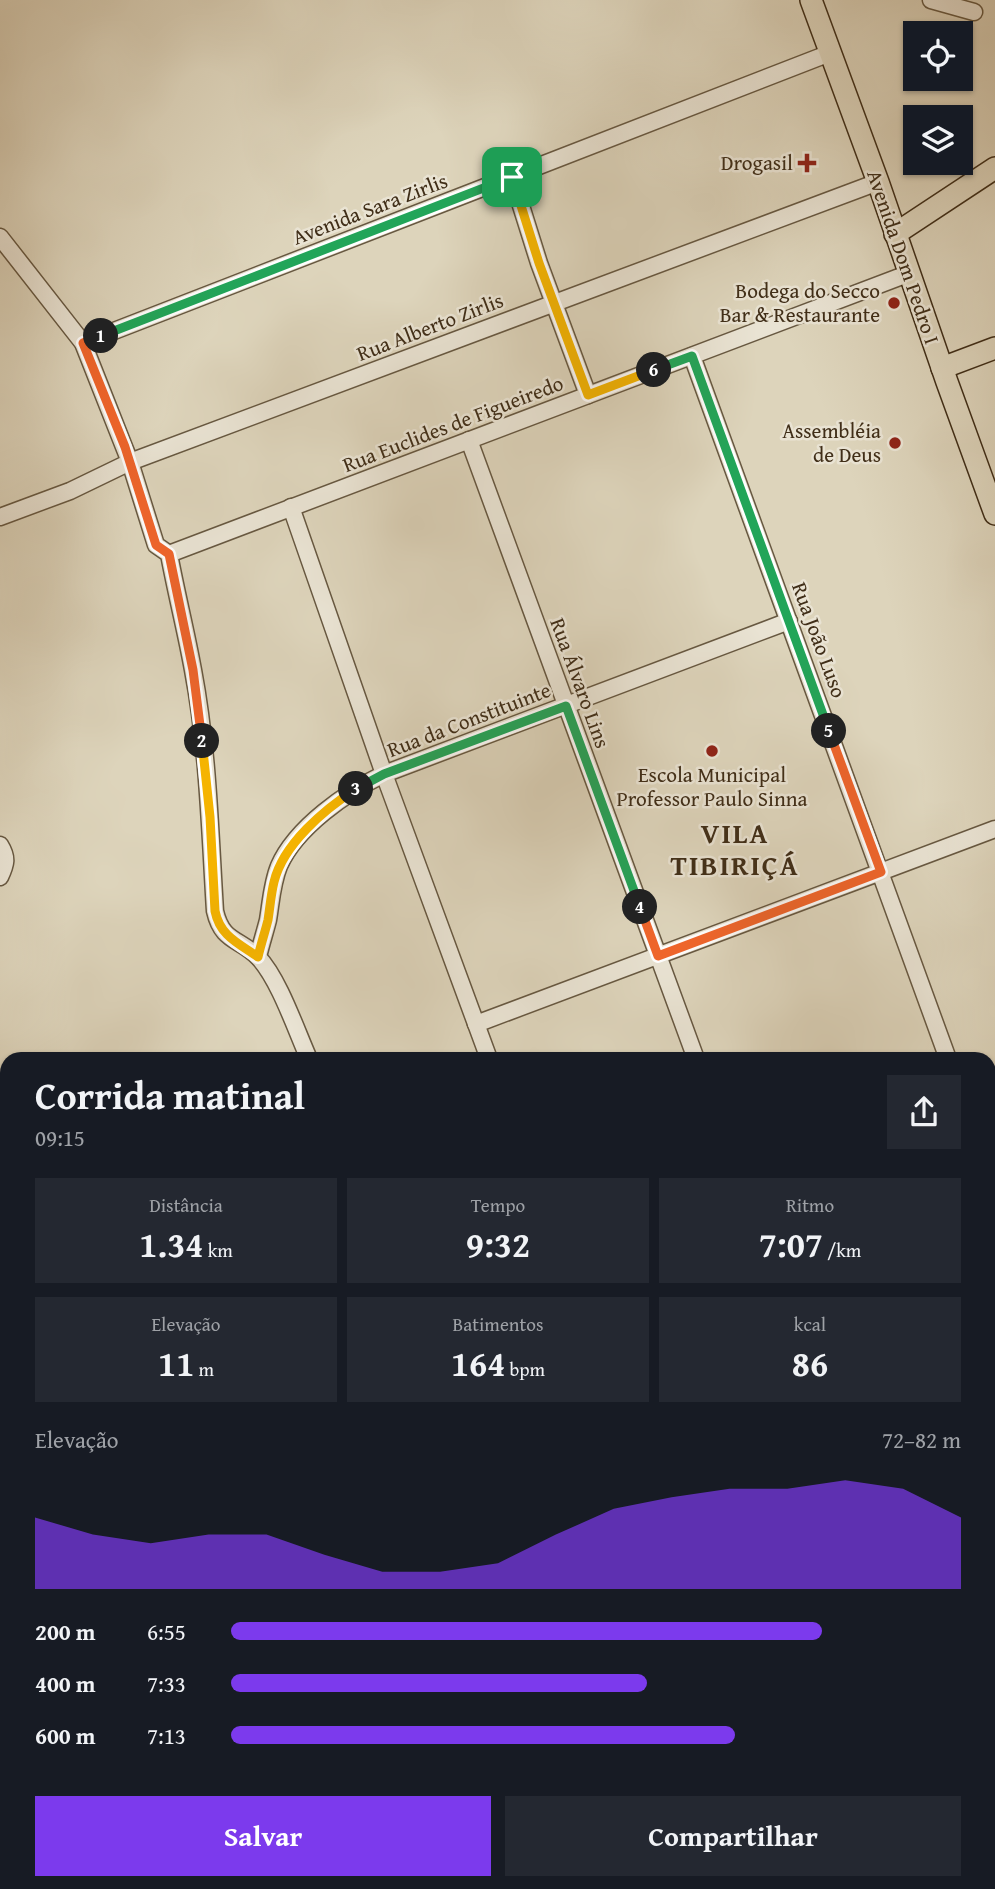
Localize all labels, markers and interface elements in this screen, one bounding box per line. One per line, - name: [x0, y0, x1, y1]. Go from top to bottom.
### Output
- map controls: [903, 21, 973, 175]
- button: locate: [903, 21, 973, 91]
- button: layers: [903, 105, 973, 175]
- pin: [482, 147, 542, 207]
- place label: Drogasil: [721, 147, 793, 178]
- marker: Drogasil: [799, 155, 815, 171]
- icon: arrive: [493, 158, 531, 196]
- street label: Avenida Sara Zirlis: [288, 165, 452, 252]
- street label: Avenida Dom Pedro I: [859, 165, 948, 348]
- place label: Bodega do Secco Bar & Restaurante: [720, 275, 880, 330]
- street label: Rua Alberto Zirlis: [352, 284, 508, 369]
- marker: Bodega do Secco Bar & Restaurante: [886, 295, 902, 311]
- pin: 1: [84, 318, 119, 354]
- text: 1: [96, 321, 105, 349]
- pin: 6: [636, 352, 672, 388]
- text: 6: [649, 355, 658, 383]
- street label: Rua Euclides de Figueiredo: [338, 367, 568, 480]
- place label: Assembléia de Deus: [782, 415, 881, 470]
- marker: Assembléia de Deus: [887, 435, 903, 451]
- street label: Rua João Luso: [784, 578, 855, 702]
- street label: Rua Álvaro Lins: [543, 613, 618, 752]
- street label: Rua da Constituinte: [382, 674, 555, 765]
- pin: 5: [812, 714, 846, 748]
- text: 5: [824, 716, 833, 744]
- pin: 2: [184, 724, 220, 758]
- text: 2: [197, 726, 206, 754]
- marker: Escola Municipal Professor Paulo Sinna: [704, 743, 720, 759]
- place label: Escola Municipal Professor Paulo Sinna: [616, 759, 808, 814]
- pin: 3: [338, 772, 374, 806]
- text: 3: [351, 774, 360, 802]
- district label: VILA TIBIRIÇÁ: [670, 812, 800, 885]
- pin: 4: [622, 890, 658, 925]
- text: 4: [635, 892, 644, 920]
- text: Corrida matinal: [35, 1067, 305, 1123]
- button: share: [887, 1075, 961, 1149]
- text: 09:15: [35, 1121, 85, 1154]
- text: Distância: [149, 1191, 223, 1219]
- text: Tempo: [471, 1191, 525, 1219]
- text: Ritmo: [786, 1191, 834, 1219]
- text: 1.34: [139, 1219, 203, 1270]
- text: 9:32: [466, 1219, 530, 1270]
- text: 7:07: [759, 1219, 823, 1270]
- text: km: [203, 1236, 233, 1264]
- text: /km: [823, 1236, 861, 1264]
- text: Elevação: [151, 1310, 221, 1338]
- text: Batimentos: [453, 1310, 543, 1338]
- text: kcal: [794, 1310, 826, 1338]
- text: 11: [158, 1338, 194, 1389]
- text: 164: [451, 1338, 505, 1389]
- text: 86: [792, 1338, 828, 1389]
- text: m: [194, 1355, 214, 1383]
- text: bpm: [505, 1355, 545, 1383]
- text: Elevação: [35, 1423, 119, 1456]
- text: 72–82 m: [882, 1423, 961, 1456]
- text: 200 m: [35, 1615, 96, 1648]
- text: 6:55: [147, 1615, 186, 1648]
- text: 400 m: [35, 1667, 96, 1700]
- text: 7:33: [147, 1667, 186, 1700]
- text: 600 m: [35, 1719, 96, 1752]
- text: 7:13: [147, 1719, 186, 1752]
- button: Salvar: [35, 1796, 491, 1876]
- button: Compartilhar: [505, 1796, 961, 1876]

